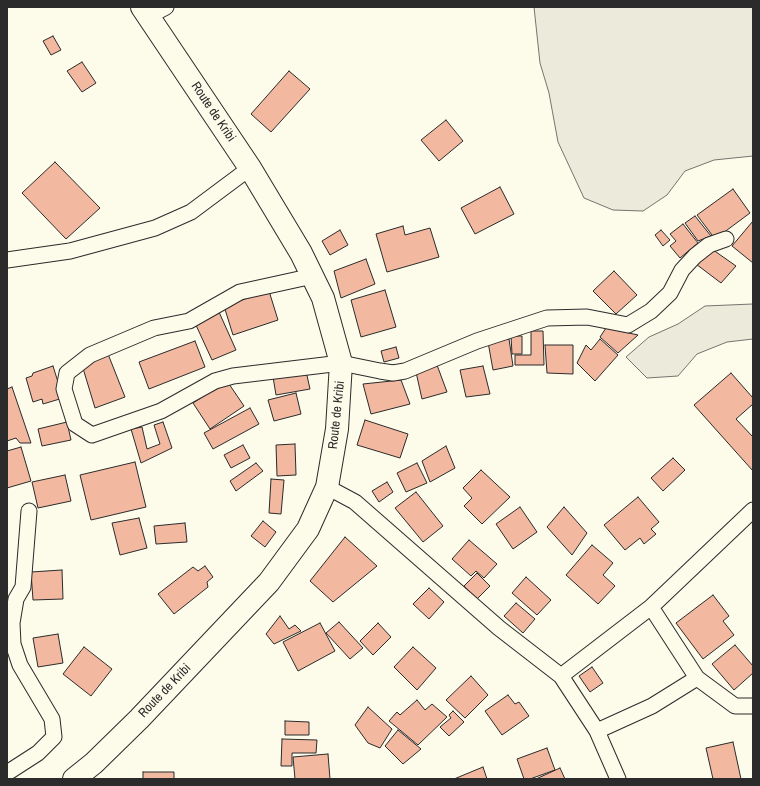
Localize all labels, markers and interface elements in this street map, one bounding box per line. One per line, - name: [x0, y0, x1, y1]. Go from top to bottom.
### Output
- street label: Route de Kribi: [187, 79, 239, 145]
- street label: Route de Kribi: [326, 380, 348, 450]
- street label: Route de Kribi: [136, 661, 194, 721]

